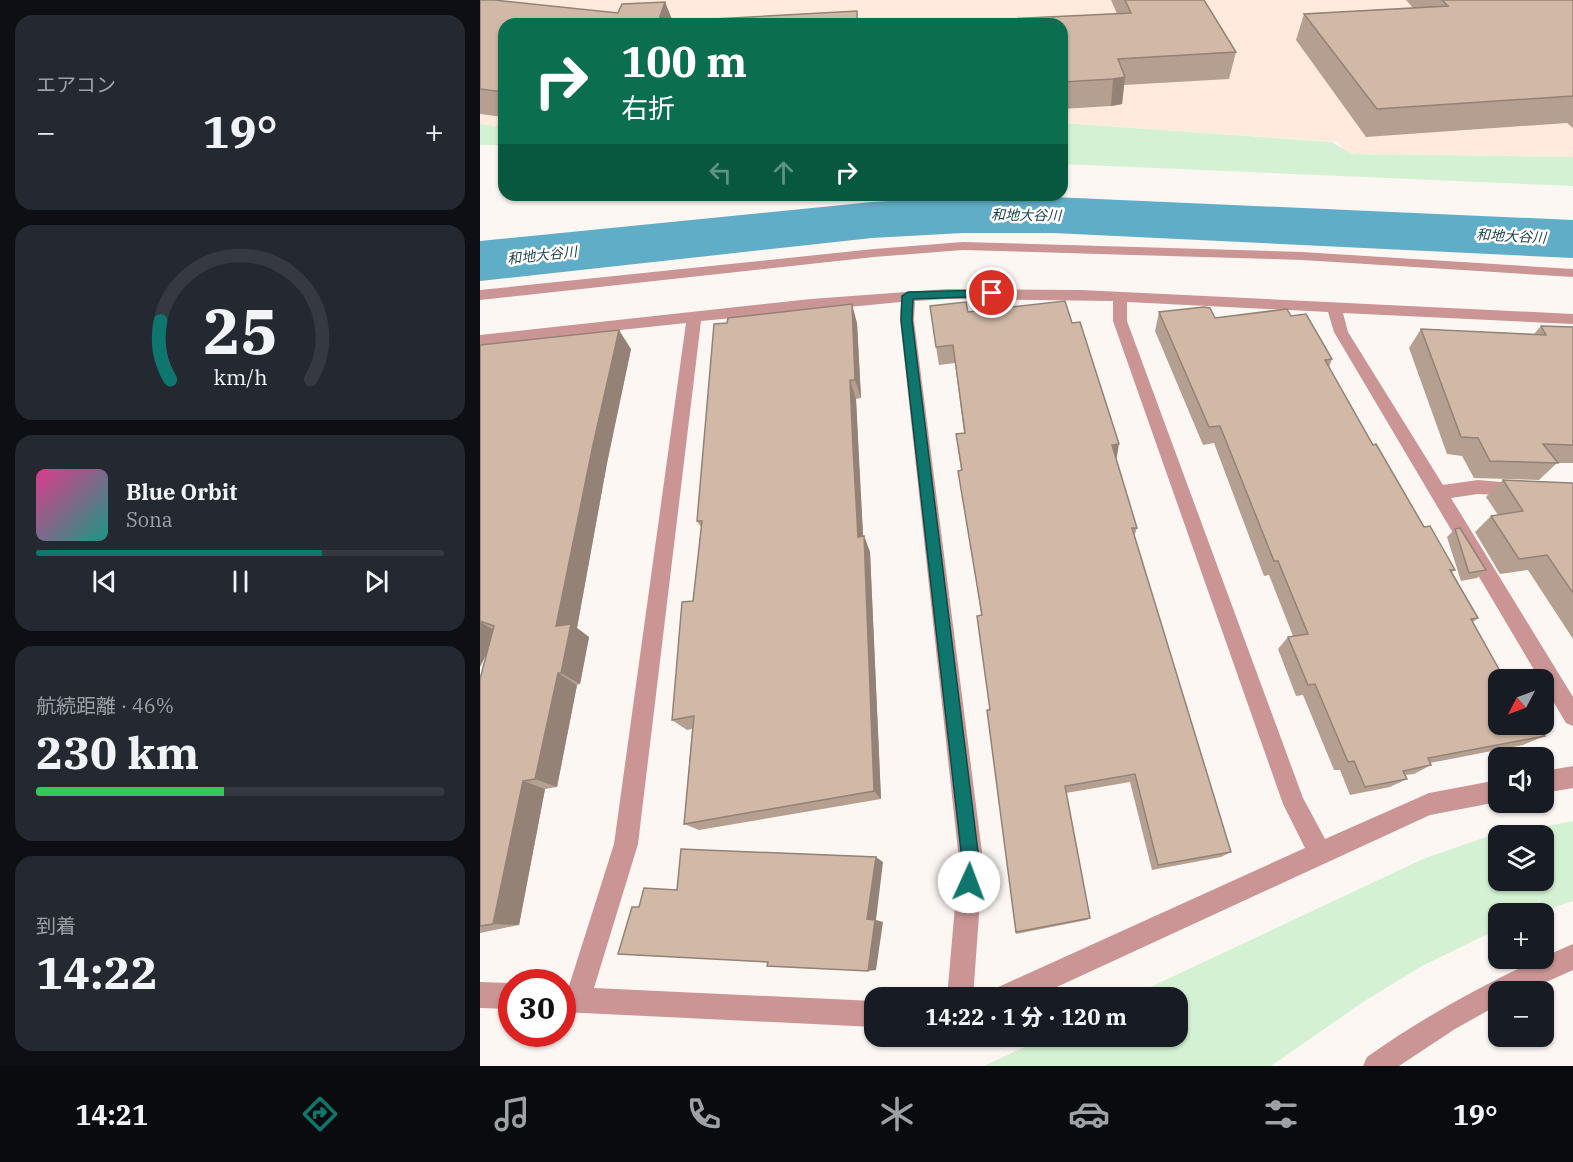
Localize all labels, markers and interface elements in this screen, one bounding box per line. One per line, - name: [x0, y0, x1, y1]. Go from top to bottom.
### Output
- text: 100 m: [621, 34, 747, 89]
- icon: right: [522, 42, 600, 120]
- text: エアコン: [36, 71, 116, 98]
- text: 右折: [621, 90, 675, 125]
- text: 19°: [202, 102, 278, 160]
- text: −: [36, 110, 56, 153]
- text: +: [424, 110, 444, 153]
- icon: left: [704, 156, 737, 189]
- icon: ahead: [767, 156, 800, 189]
- icon: right: [830, 156, 863, 189]
- water label: 和地大谷川: [991, 205, 1063, 225]
- water label: 和地大谷川: [1476, 225, 1548, 247]
- water label: 和地大谷川: [506, 242, 580, 268]
- pin: [966, 267, 1017, 318]
- icon: arrive: [975, 276, 1008, 309]
- text: 25: [203, 290, 277, 371]
- text: km/h: [213, 363, 267, 391]
- text: Blue Orbit: [126, 477, 237, 506]
- text: Sona: [126, 506, 173, 533]
- icon: previous: [88, 565, 121, 598]
- icon: pause: [224, 565, 257, 598]
- icon: next: [360, 565, 393, 598]
- north arrow: [1488, 669, 1554, 735]
- map controls: [1488, 669, 1554, 1047]
- text: 航続距離 · 46%: [36, 692, 174, 719]
- text: 230 km: [36, 723, 199, 781]
- button: sound: [1488, 747, 1554, 813]
- button: layers: [1488, 825, 1554, 891]
- position arrow: [937, 850, 1001, 914]
- button: +: [1488, 903, 1554, 969]
- text: 到着: [36, 912, 76, 939]
- text: 14:22: [36, 943, 158, 1001]
- speed limit sign: 30: [498, 969, 576, 1047]
- button: −: [1488, 981, 1554, 1047]
- text: 14:22 · 1 分 · 120 m: [925, 1002, 1127, 1031]
- icon: directions: [299, 1093, 341, 1135]
- icon: music: [491, 1093, 533, 1135]
- icon: phone: [683, 1093, 725, 1135]
- icon: climate: [876, 1093, 918, 1135]
- icon: car: [1068, 1093, 1110, 1135]
- icon: filters: [1260, 1093, 1302, 1135]
- text: 14:21: [75, 1097, 148, 1132]
- text: 19°: [1453, 1097, 1498, 1132]

